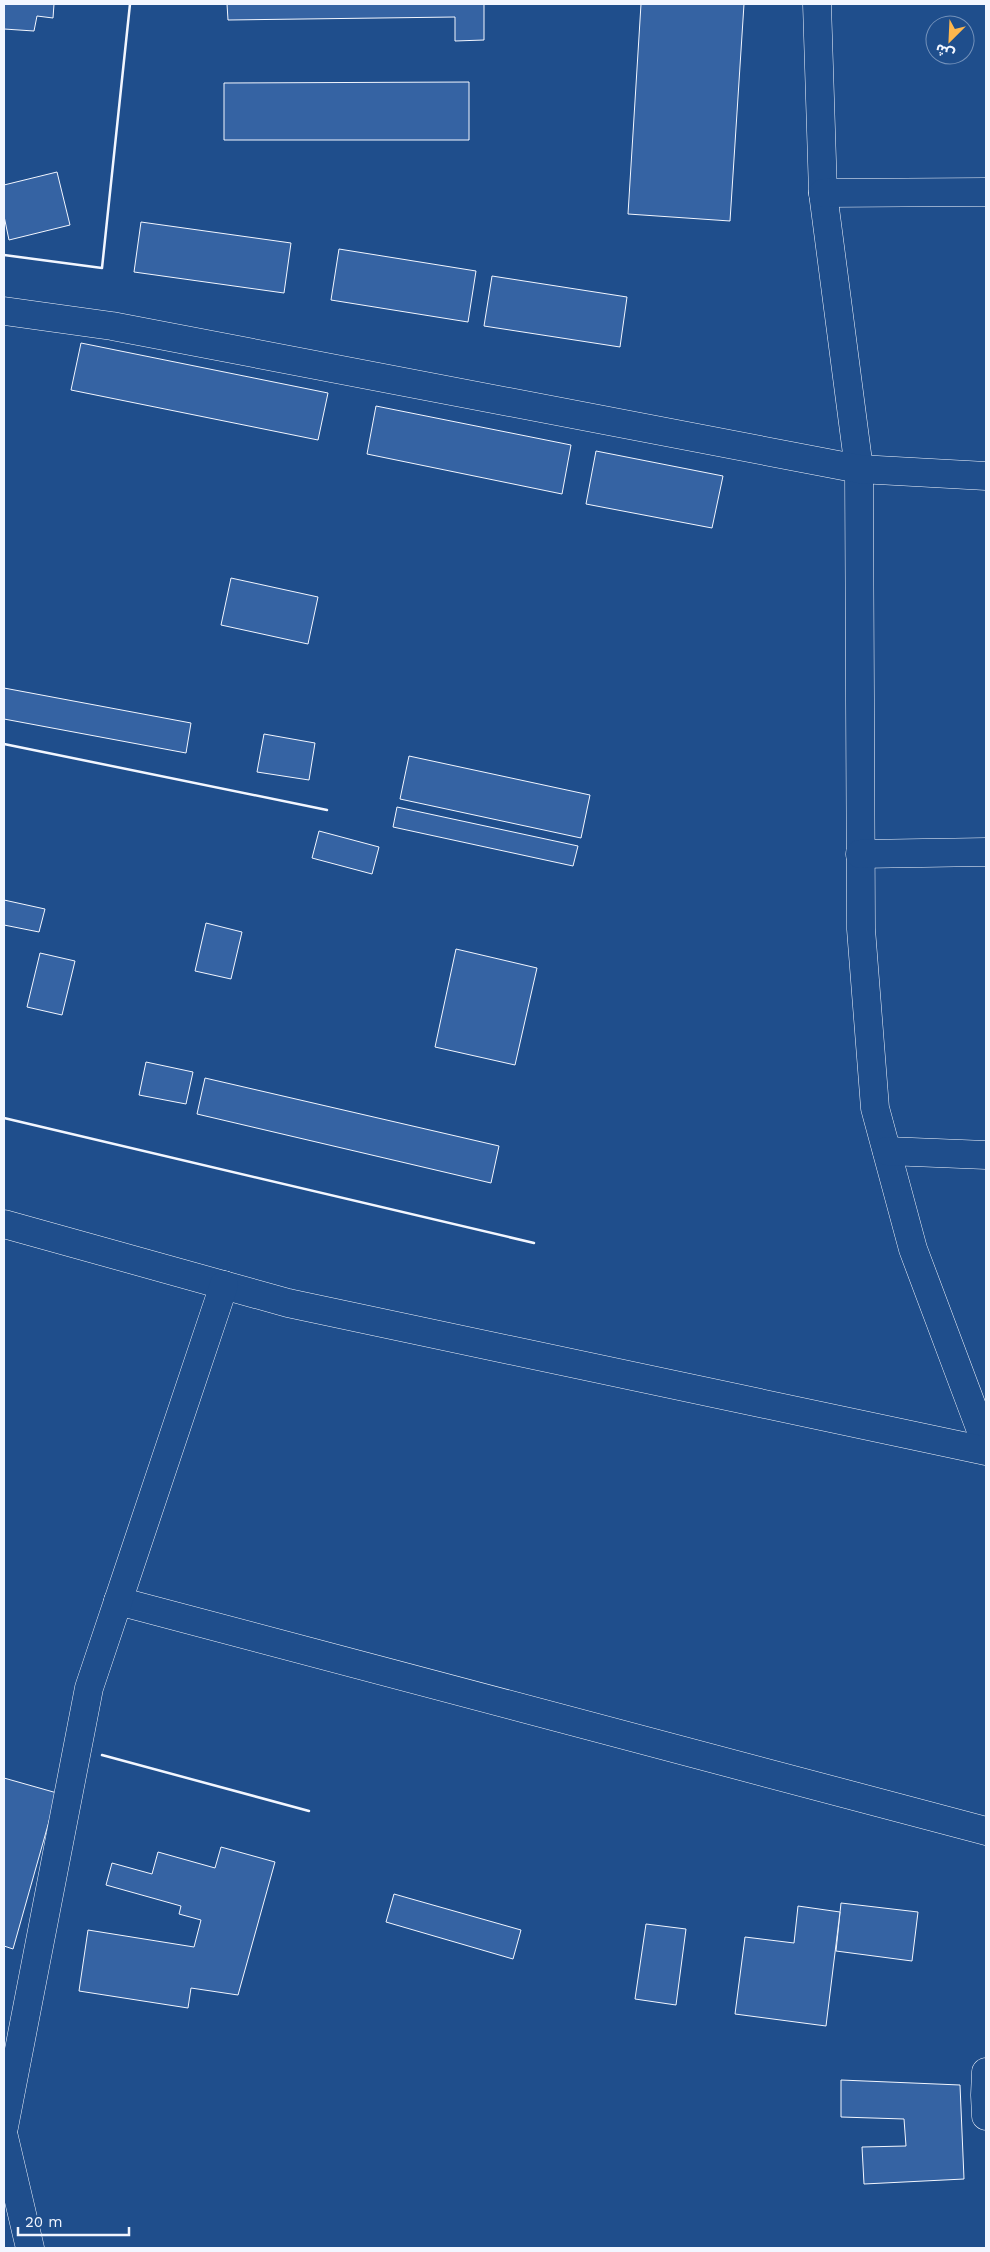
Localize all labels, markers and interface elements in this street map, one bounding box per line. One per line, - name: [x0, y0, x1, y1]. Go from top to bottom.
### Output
- north arrow: [925, 15, 975, 65]
- text: ش: [933, 41, 957, 63]
- scale bar: [18, 2204, 129, 2236]
- text: 20 m: [25, 2213, 63, 2231]

